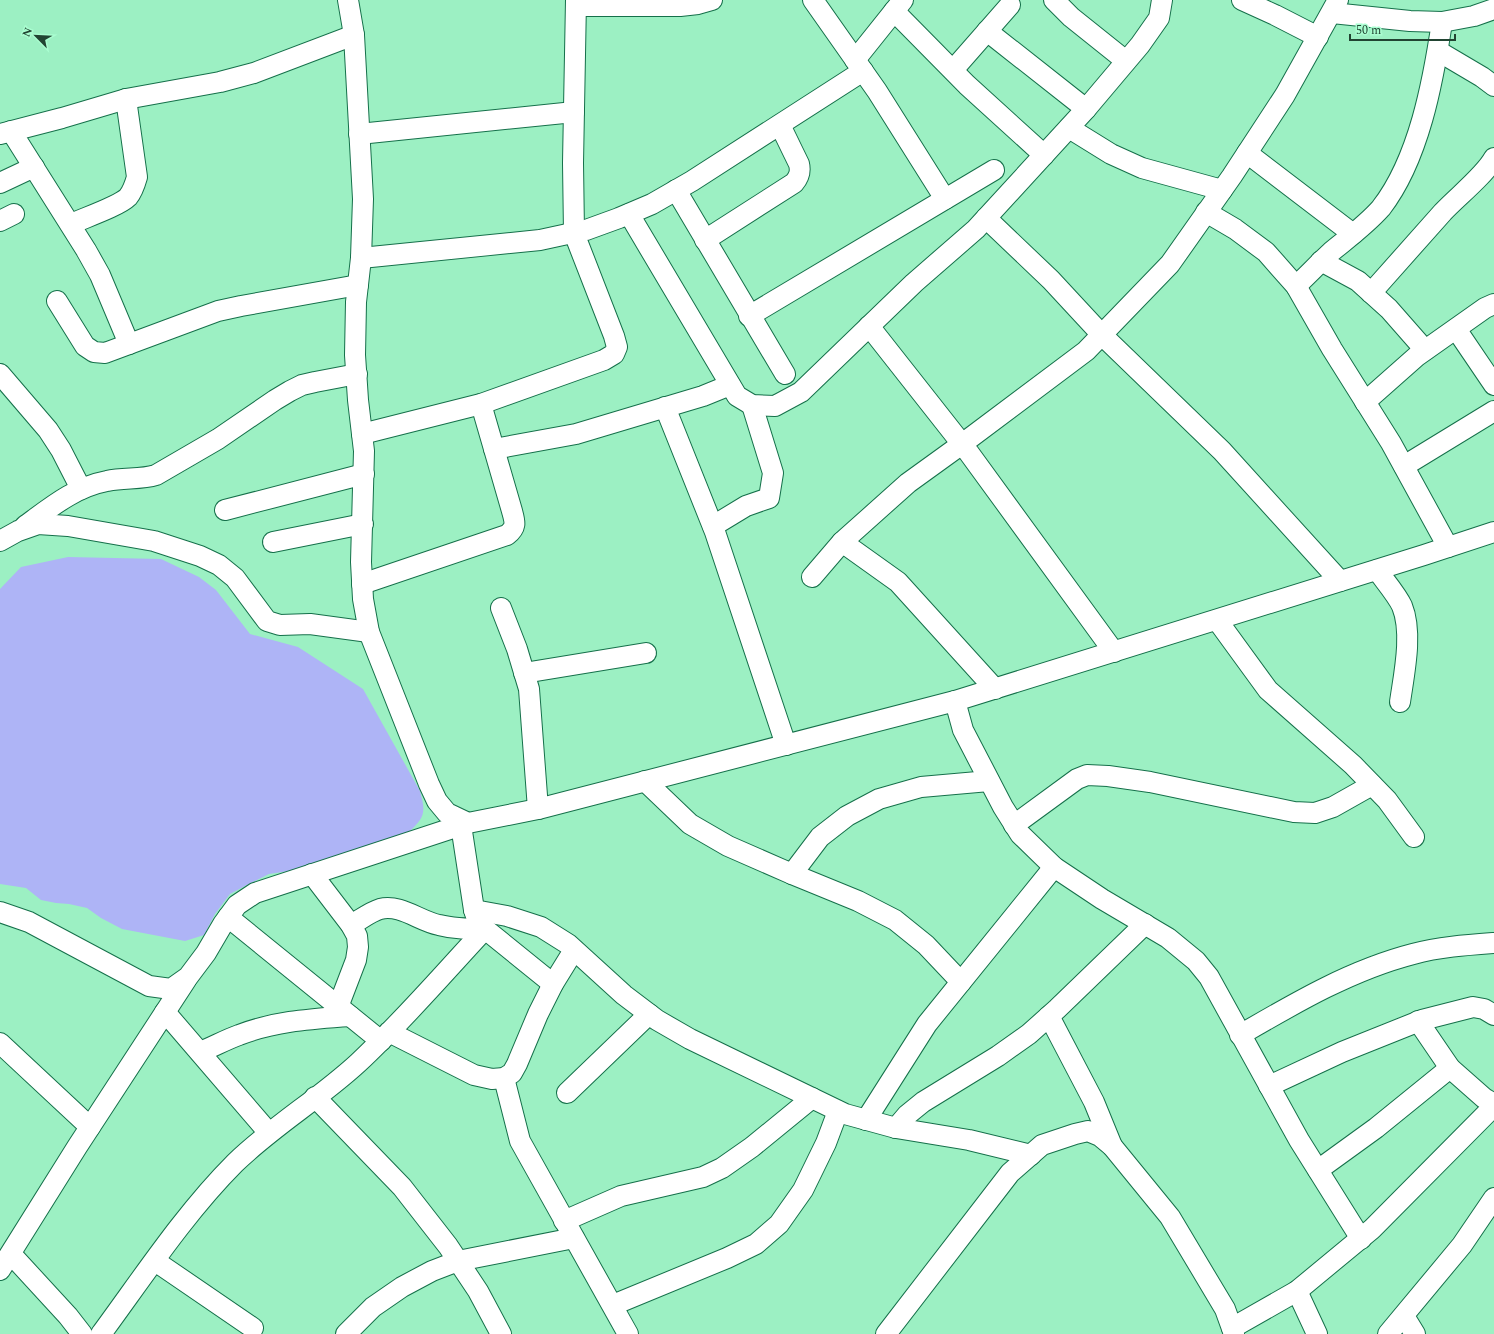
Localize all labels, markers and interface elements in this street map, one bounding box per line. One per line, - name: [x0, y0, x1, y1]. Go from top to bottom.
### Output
- north arrow: [16, 16, 56, 56]
- scale bar: [1350, 16, 1455, 42]
- text: 50 m: [1356, 21, 1381, 40]
- text: N: [18, 25, 37, 40]

